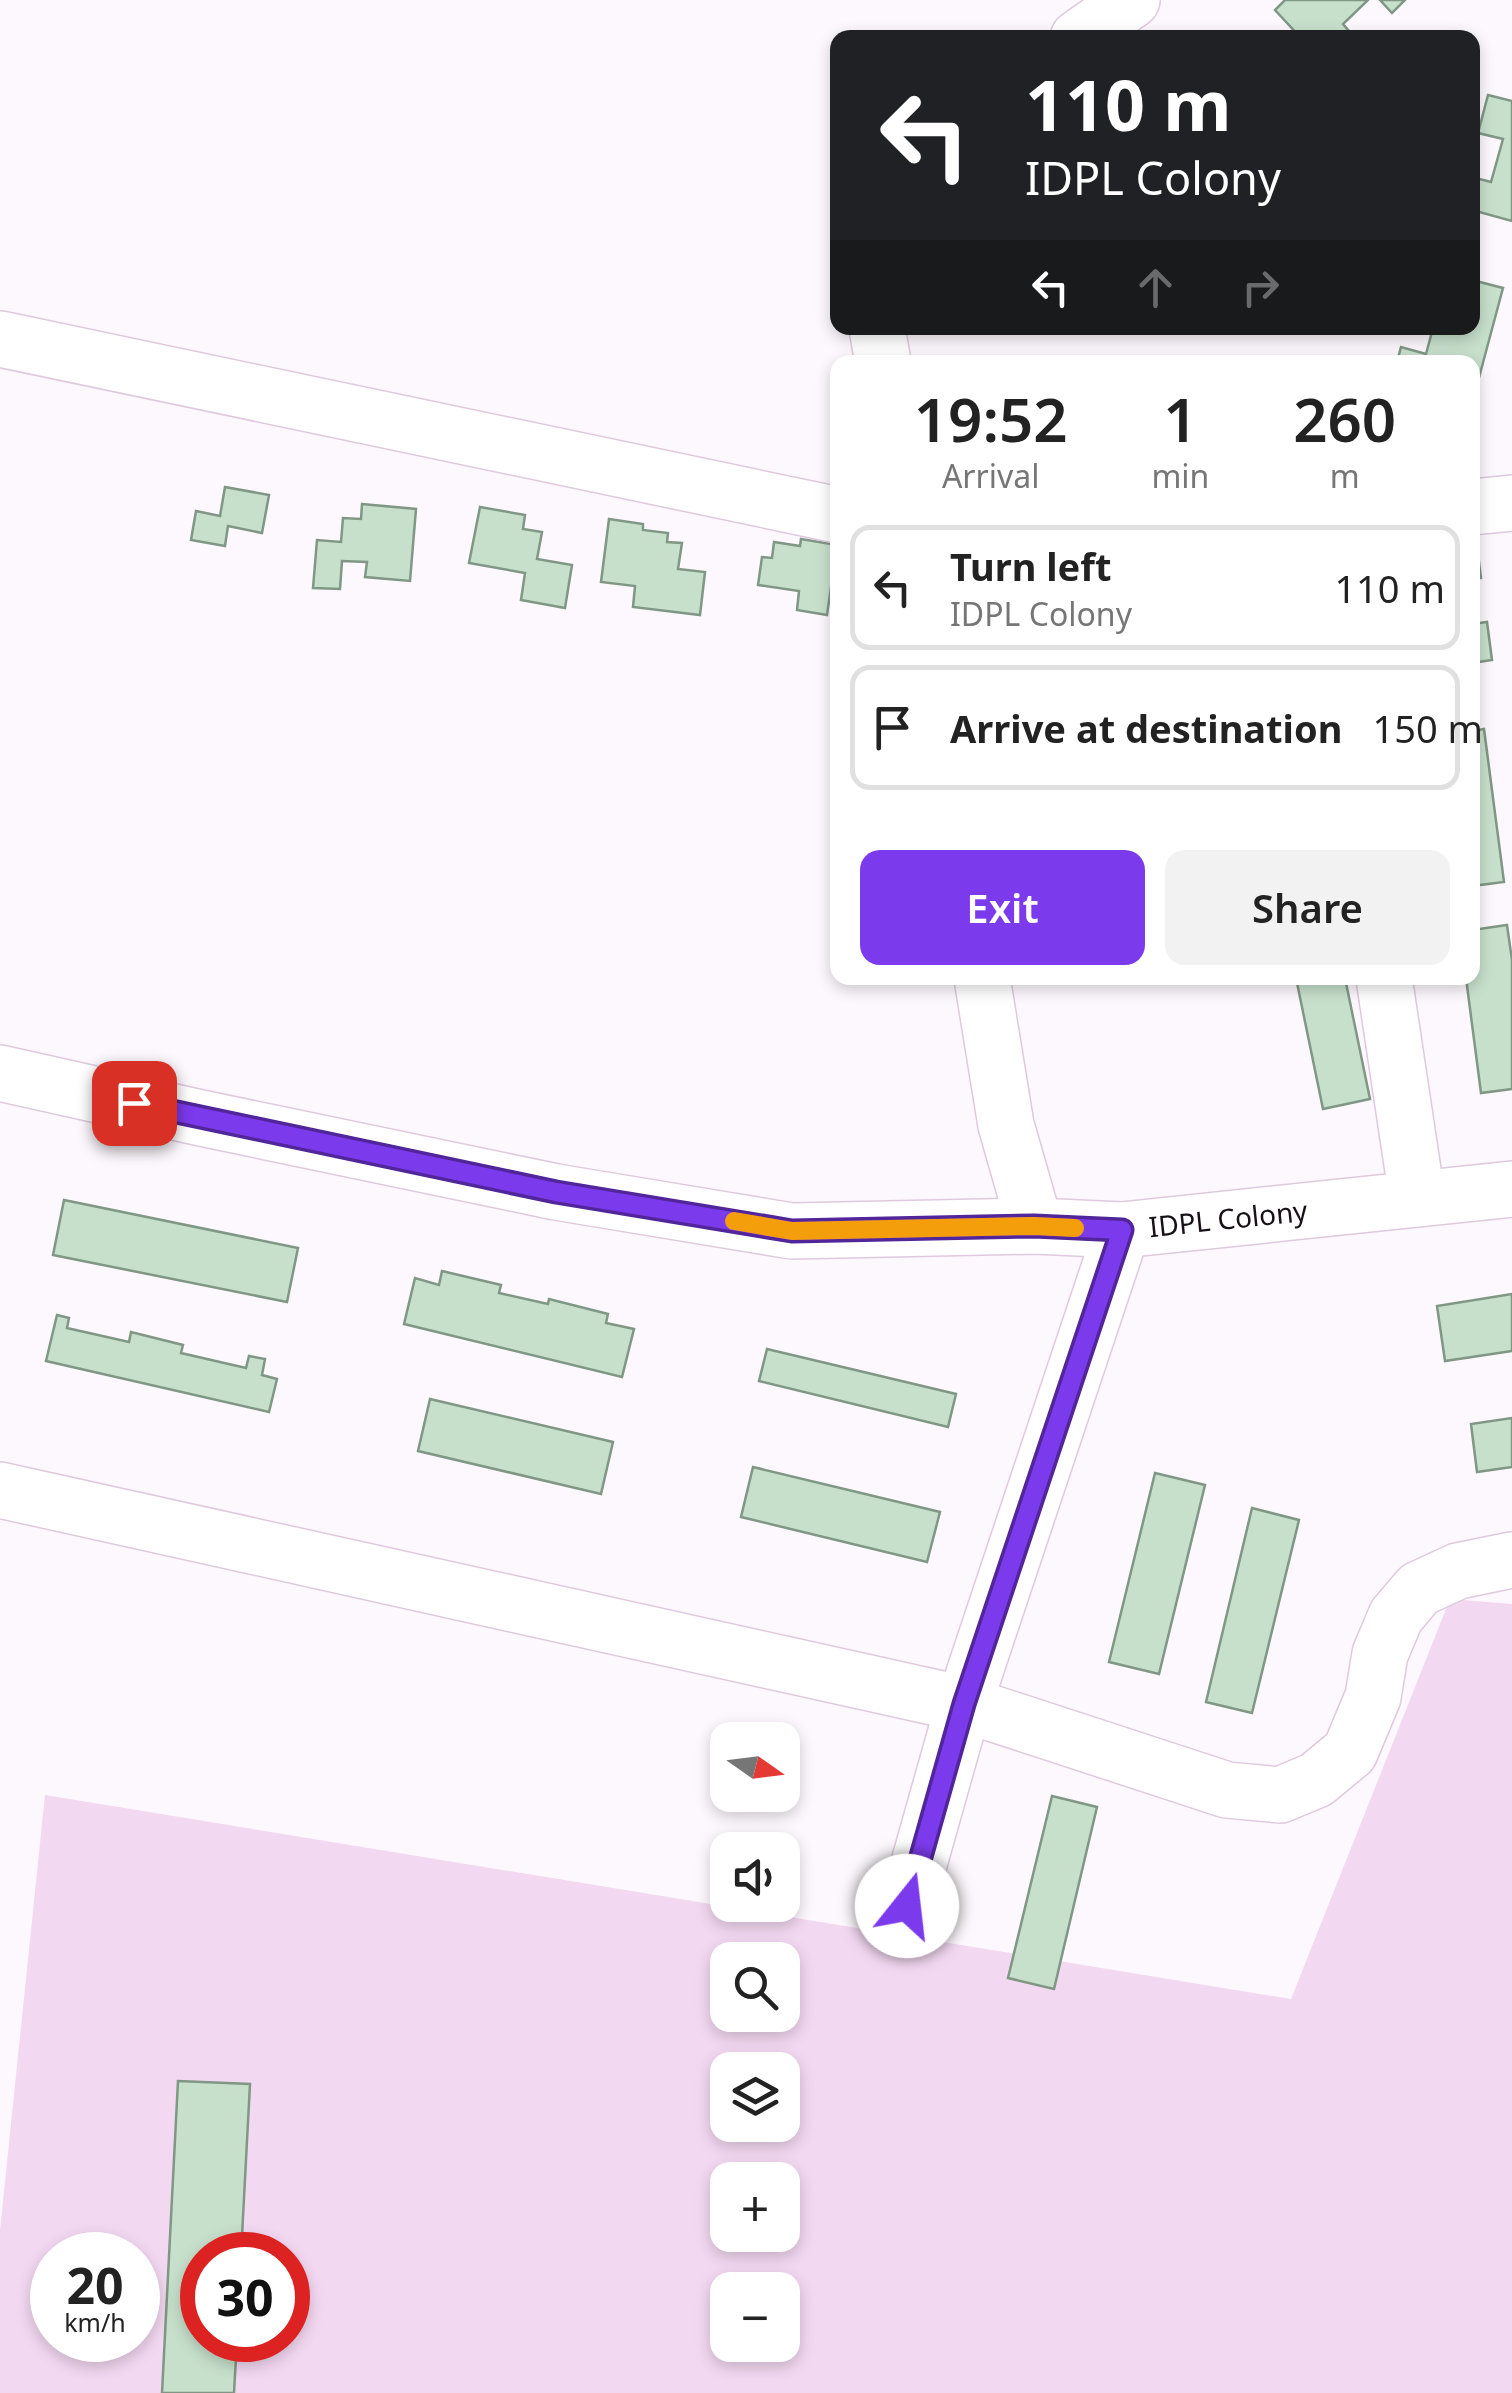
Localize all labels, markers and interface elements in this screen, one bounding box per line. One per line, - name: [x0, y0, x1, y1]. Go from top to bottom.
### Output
- text: 110 m: [1025, 56, 1232, 152]
- icon: left: [860, 70, 990, 200]
- text: IDPL Colony: [1025, 147, 1281, 208]
- icon: left: [1023, 260, 1078, 315]
- icon: ahead: [1128, 260, 1183, 315]
- icon: right: [1233, 260, 1288, 315]
- text: 19:52: [914, 378, 1068, 460]
- text: 1: [1163, 378, 1198, 460]
- text: 260: [1293, 378, 1396, 460]
- text: Arrival: [942, 454, 1040, 497]
- text: min: [1151, 454, 1209, 497]
- text: m: [1330, 454, 1360, 497]
- text: Turn left: [950, 540, 1112, 592]
- icon: left: [865, 560, 920, 615]
- text: 110 m: [1334, 562, 1445, 614]
- text: IDPL Colony: [950, 592, 1132, 635]
- icon: arrive: [865, 700, 920, 755]
- text: Arrive at destination: [950, 702, 1342, 754]
- text: 150 m: [1372, 702, 1483, 754]
- button: Exit: [860, 850, 1145, 965]
- button: Share: [1165, 850, 1450, 965]
- pin: [92, 1061, 177, 1146]
- icon: arrive: [107, 1076, 162, 1131]
- street label: IDPL Colony: [1147, 1191, 1310, 1245]
- north arrow: [710, 1722, 800, 1812]
- map controls: [710, 1722, 800, 2362]
- button: sound: [710, 1832, 800, 1922]
- position arrow: [855, 1854, 959, 1958]
- button: search: [710, 1942, 800, 2032]
- button: layers: [710, 2052, 800, 2142]
- button: +: [710, 2162, 800, 2252]
- speed limit sign: 30: [180, 2232, 310, 2362]
- text: 20: [66, 2251, 124, 2319]
- button: −: [710, 2272, 800, 2362]
- text: km/h: [64, 2305, 126, 2339]

